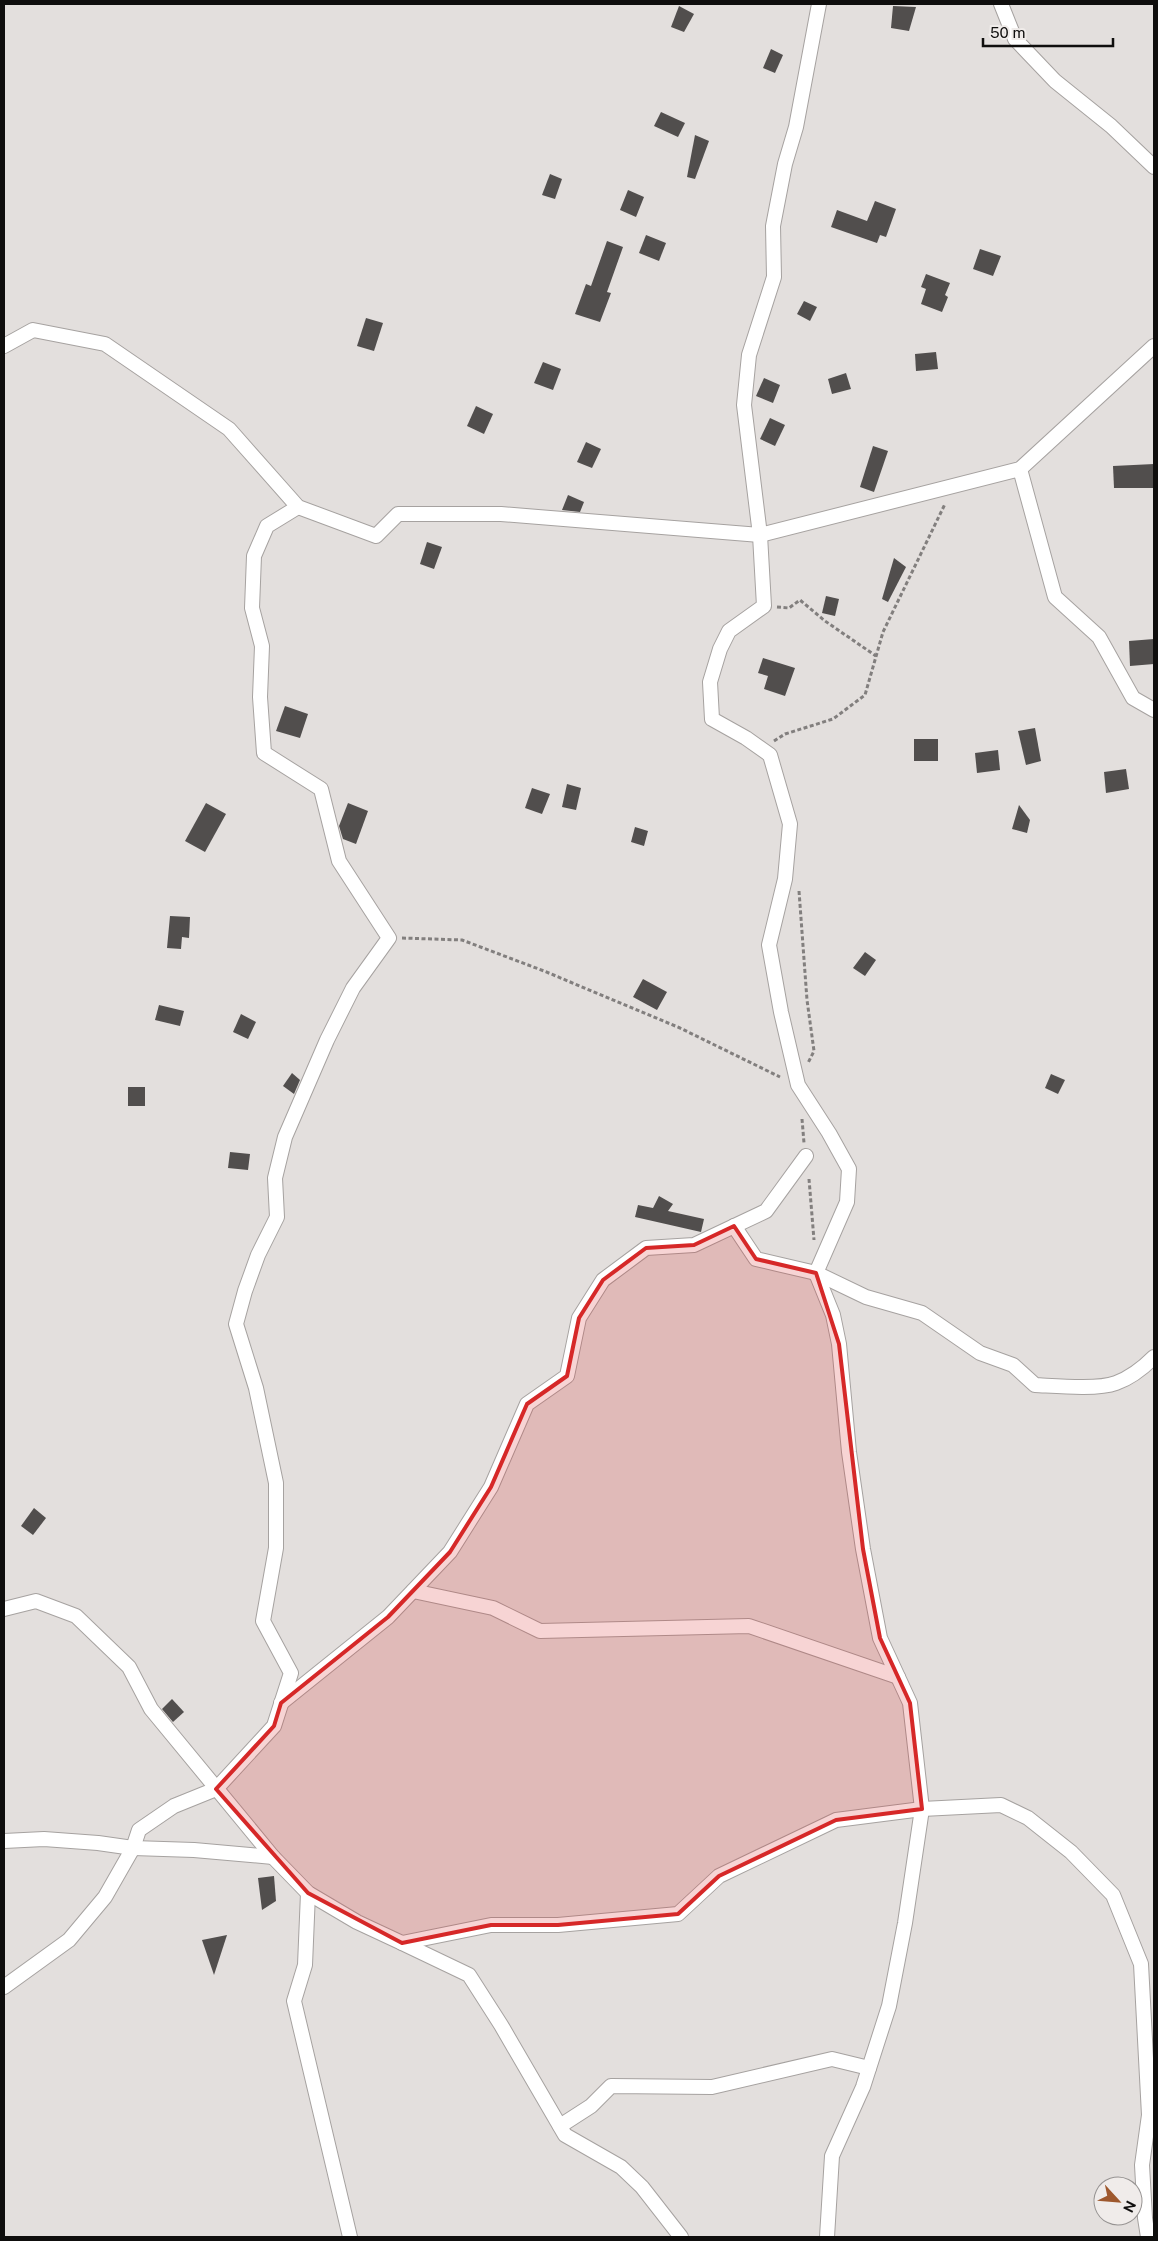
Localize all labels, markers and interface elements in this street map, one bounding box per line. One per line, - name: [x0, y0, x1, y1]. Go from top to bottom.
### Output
- scale bar: [983, 15, 1113, 47]
- text: 50 m: [990, 24, 1025, 41]
- north arrow: [1093, 2176, 1143, 2226]
- text: N: [1120, 2198, 1139, 2215]

